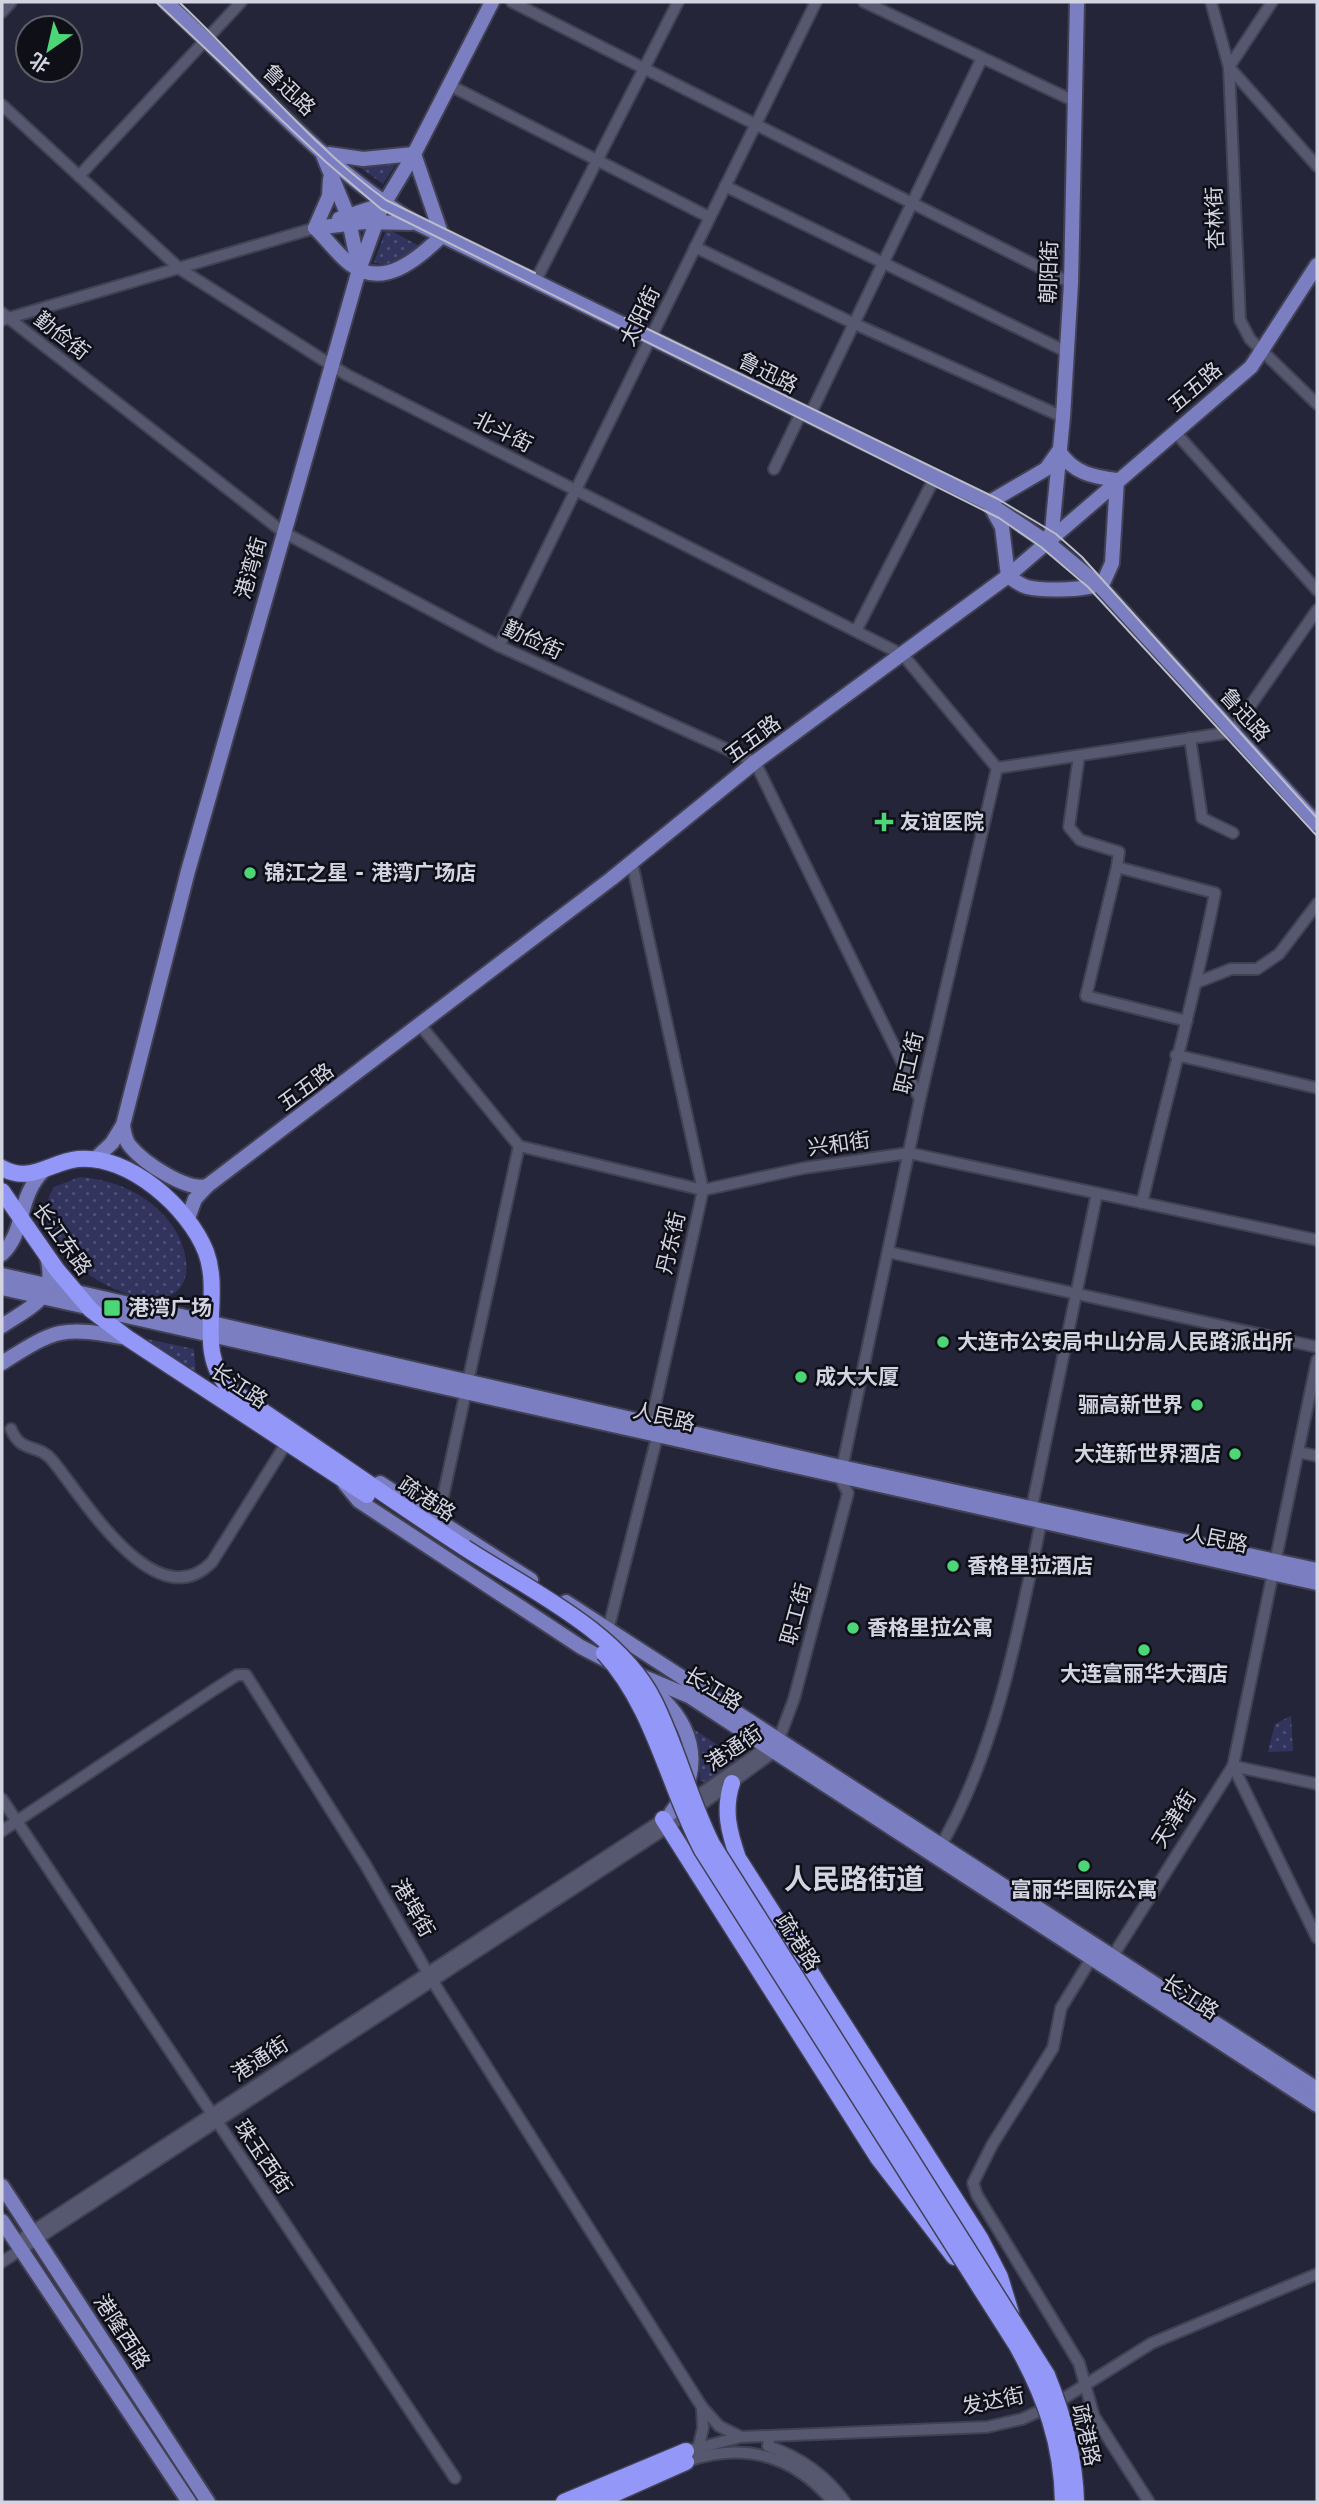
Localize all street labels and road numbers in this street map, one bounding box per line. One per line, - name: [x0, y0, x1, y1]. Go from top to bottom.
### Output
- street label: 鲁迅路: [258, 59, 320, 121]
- street label: 杏林街: [1202, 186, 1228, 250]
- street label: 朝阳街: [1036, 240, 1062, 304]
- street label: 太阳街: [615, 282, 665, 350]
- street label: 勤俭街: [30, 307, 94, 365]
- street label: 鲁迅路: [734, 348, 802, 398]
- street label: 五五路: [1163, 357, 1227, 417]
- street label: 北斗街: [469, 407, 537, 457]
- street label: 港湾街: [231, 534, 271, 602]
- street label: 勤俭街: [499, 616, 567, 664]
- street label: 鲁迅路: [1215, 684, 1275, 746]
- street label: 五五路: [721, 710, 785, 768]
- street label: 职工街: [890, 1030, 928, 1096]
- street label: 五五路: [274, 1058, 338, 1116]
- street label: 兴和街: [806, 1128, 872, 1160]
- street label: 长江东路: [28, 1198, 96, 1280]
- street label: 丹东街: [652, 1210, 690, 1276]
- street label: 长江路: [206, 1359, 272, 1413]
- street label: 人民路: [631, 1398, 697, 1436]
- street label: 疏港路: [394, 1472, 460, 1526]
- street label: 人民路: [1184, 1521, 1250, 1557]
- street label: 职工街: [776, 1580, 816, 1648]
- street label: 长江路: [680, 1662, 746, 1716]
- street label: 港通街: [701, 1720, 767, 1776]
- street label: 天津街: [1147, 1786, 1201, 1852]
- street label: 港埠街: [387, 1875, 439, 1941]
- street label: 疏港路: [771, 1909, 825, 1975]
- street label: 长江路: [1157, 1970, 1223, 2024]
- street label: 港通街: [227, 2032, 293, 2086]
- street label: 珠玉西街: [230, 2115, 296, 2199]
- street label: 港隆西路: [89, 2290, 155, 2374]
- street label: 发达街: [960, 2383, 1026, 2419]
- street label: 疏港路: [1067, 2402, 1105, 2468]

